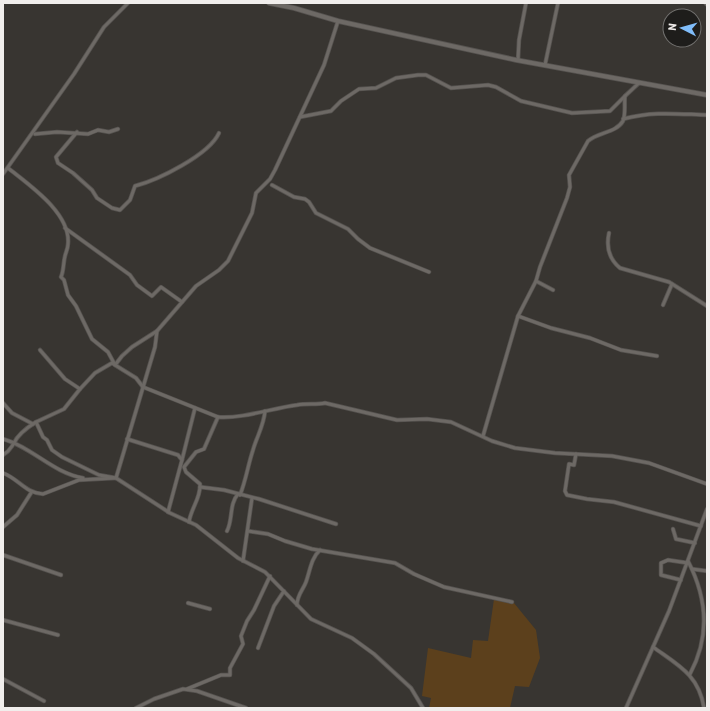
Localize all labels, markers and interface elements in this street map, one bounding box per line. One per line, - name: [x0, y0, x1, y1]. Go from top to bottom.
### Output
- north arrow: [662, 8, 702, 48]
- text: N: [665, 23, 678, 31]

